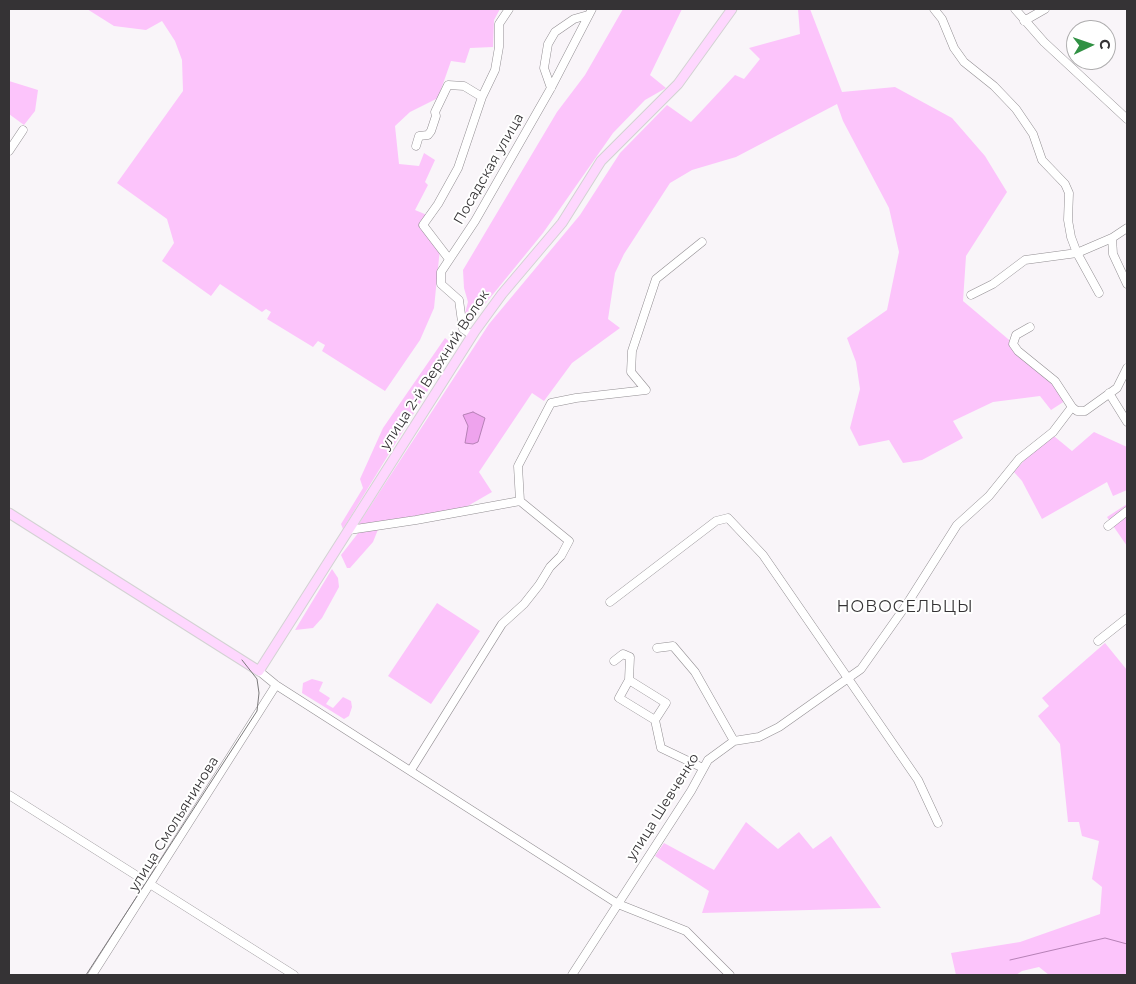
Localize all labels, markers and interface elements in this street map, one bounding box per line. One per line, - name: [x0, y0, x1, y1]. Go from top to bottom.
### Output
- north arrow: [1066, 20, 1116, 70]
- text: С: [1096, 39, 1114, 50]
- street label: Посадская улица: [450, 110, 528, 228]
- street label: улица 2-й Верхний Волок: [377, 287, 493, 453]
- district label: НОВОСЕЛЬЦЫ: [835, 597, 975, 617]
- street label: улица Шевченко: [623, 750, 703, 864]
- street label: улица Смольянинова: [126, 753, 222, 895]

